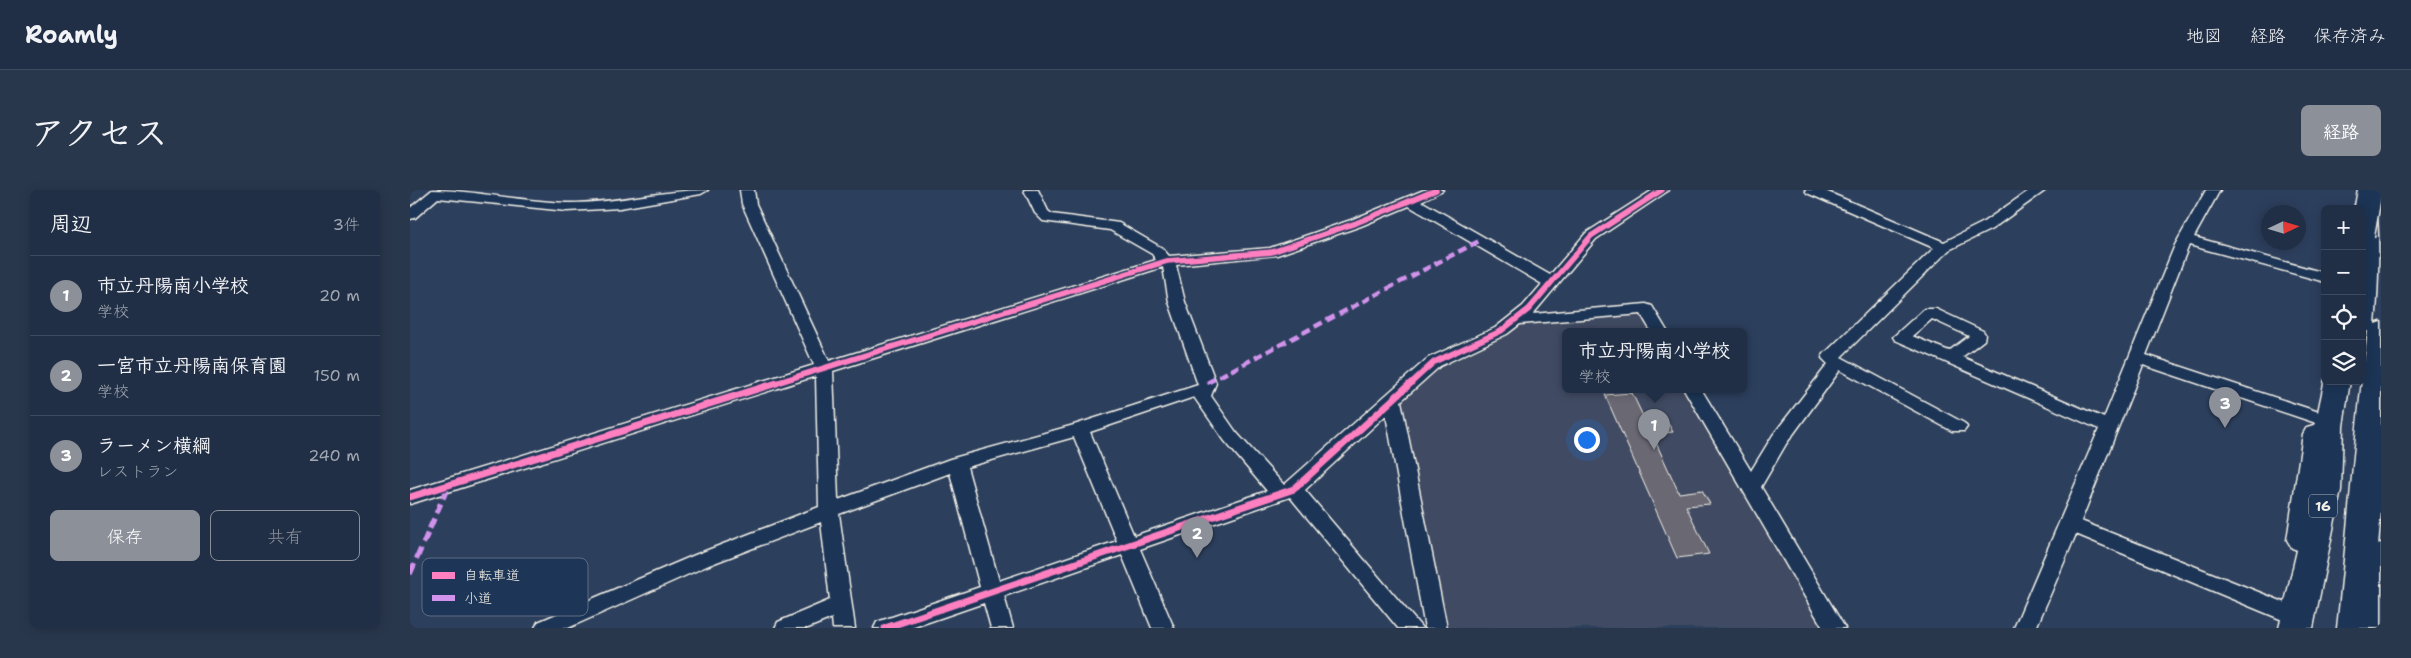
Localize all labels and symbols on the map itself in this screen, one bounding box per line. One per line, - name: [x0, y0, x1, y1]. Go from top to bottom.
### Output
- north arrow: [2261, 205, 2306, 250]
- pin: 3: [2209, 387, 2241, 428]
- pin: 1: [1638, 409, 1670, 450]
- your location: [1574, 427, 1600, 453]
- road number: 16: [2309, 494, 2337, 518]
- pin: 2: [1181, 517, 1213, 558]
- legend: [422, 558, 588, 616]
- text: 自転車道: [464, 566, 520, 584]
- text: 小道: [464, 589, 492, 607]

